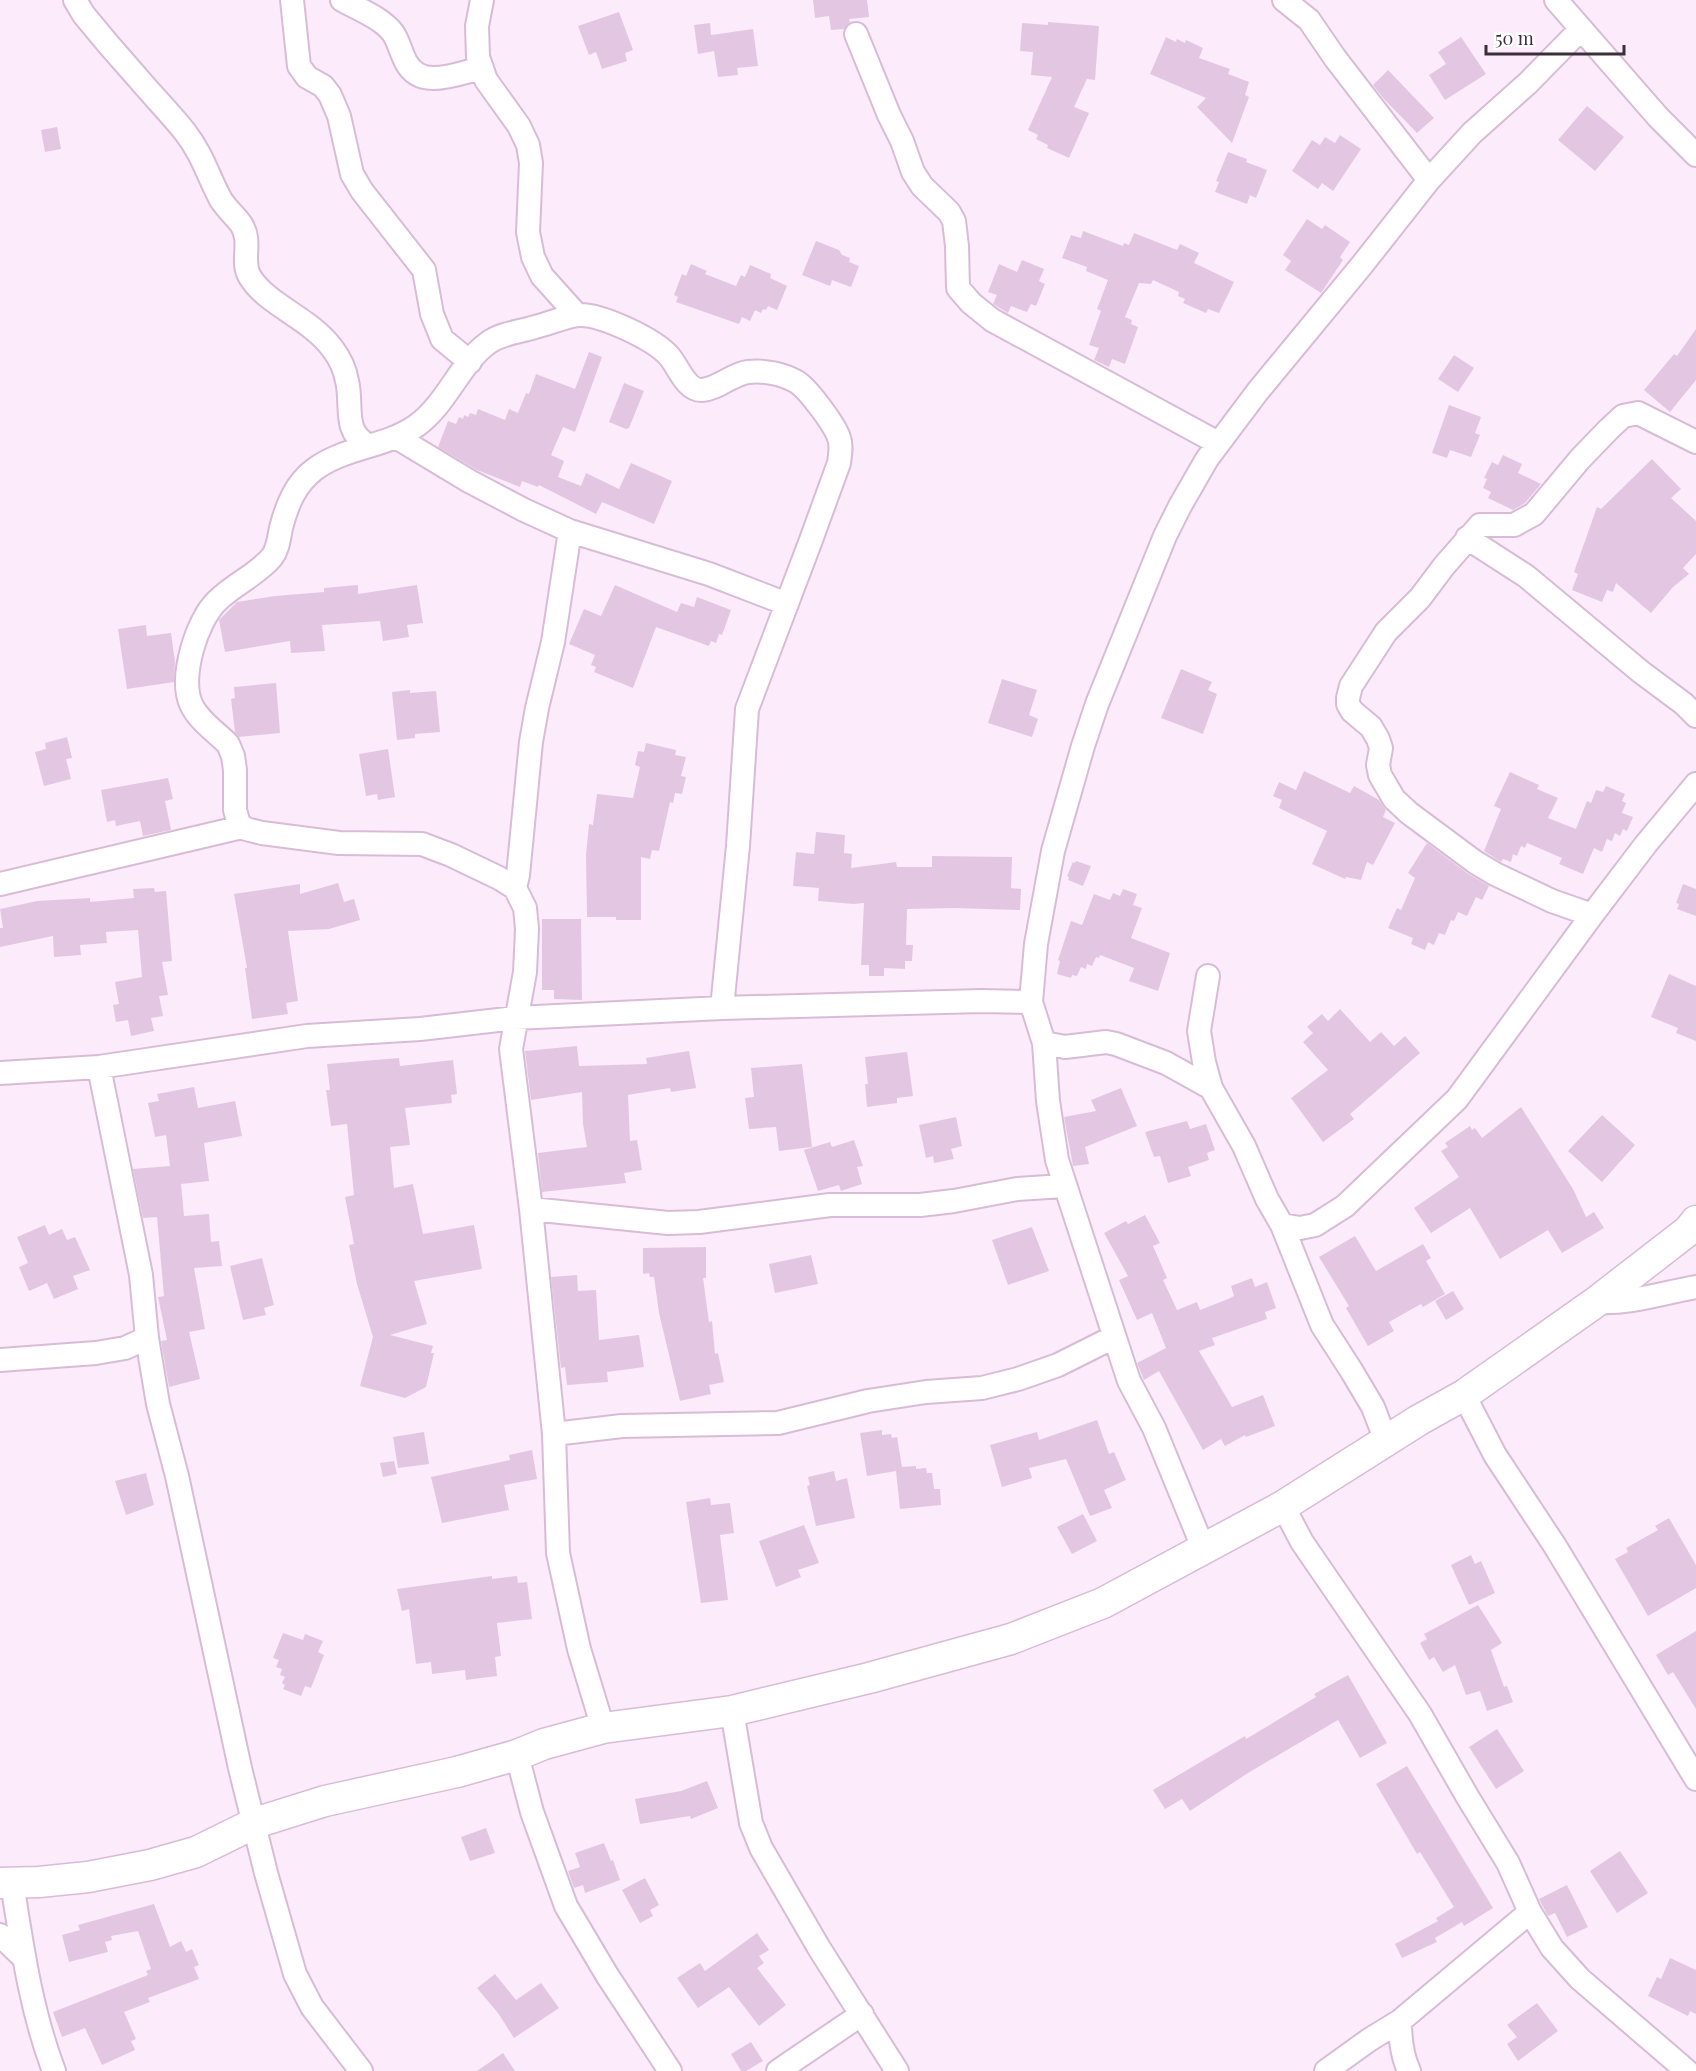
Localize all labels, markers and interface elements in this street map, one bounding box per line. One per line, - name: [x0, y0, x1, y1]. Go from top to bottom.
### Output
- scale bar: [1486, 18, 1624, 56]
- text: 50 m: [1495, 26, 1534, 50]

